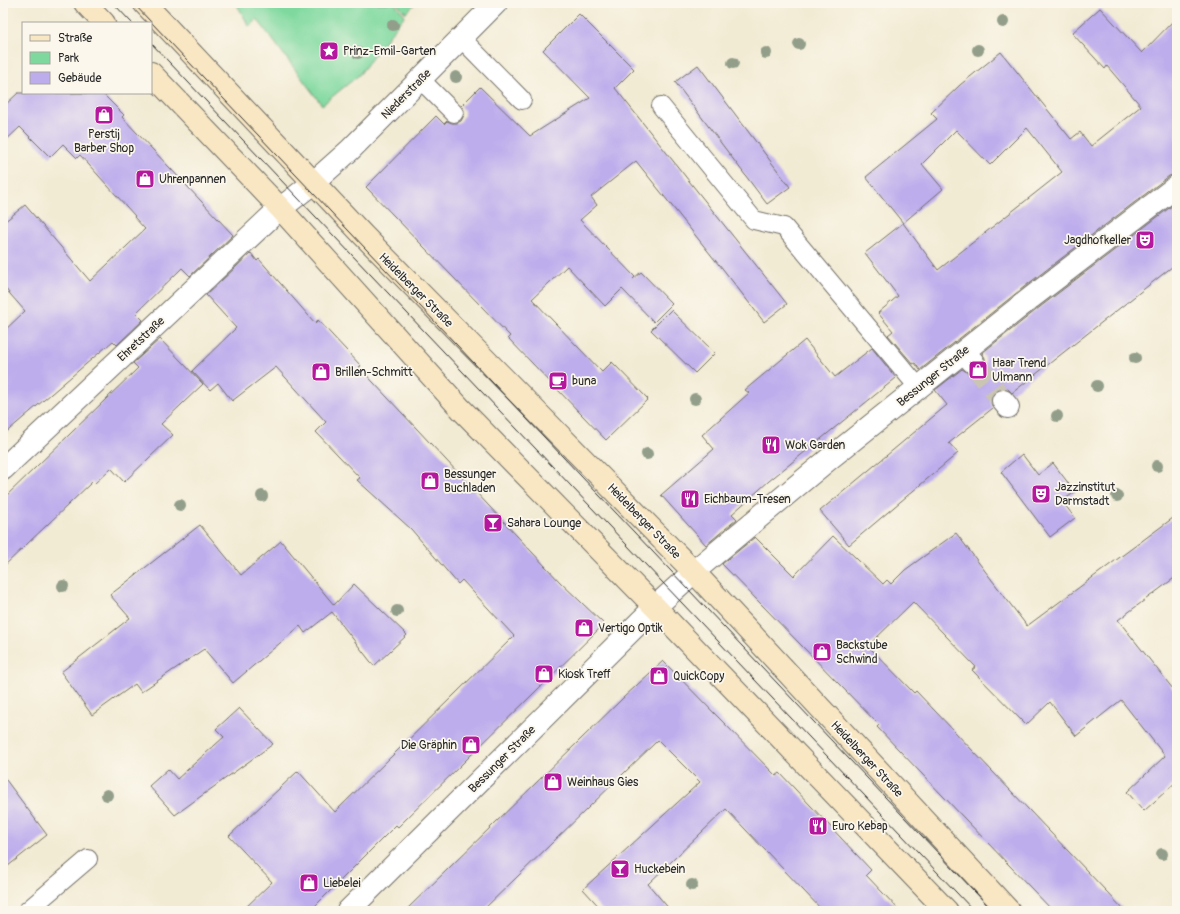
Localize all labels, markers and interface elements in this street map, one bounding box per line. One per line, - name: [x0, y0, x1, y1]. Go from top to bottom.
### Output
- legend: [22, 22, 152, 94]
- text: Straße: [58, 31, 92, 46]
- place icon: Prinz-Emil-Garten: [318, 40, 340, 62]
- place label: Prinz-Emil-Garten: [343, 44, 436, 59]
- text: Park: [58, 51, 79, 66]
- street label: Niederstraße: [378, 66, 435, 123]
- text: Gebäude: [58, 71, 102, 86]
- shop icon: Perstij Barber Shop: [93, 104, 115, 126]
- place label: Perstij Barber Shop: [74, 127, 134, 156]
- shop icon: Uhrenpannen: [134, 168, 156, 190]
- place label: Uhrenpannen: [159, 172, 226, 187]
- theatre icon: Jagdhofkeller: [1134, 229, 1156, 251]
- place label: Jagdhofkeller: [1064, 233, 1132, 248]
- street label: Heidelberger Straße: [375, 250, 456, 331]
- street label: Ehretstraße: [115, 314, 168, 365]
- street label: Bessunger Straße: [894, 343, 973, 410]
- place label: Haar Trend Ulmann: [992, 356, 1046, 385]
- shop icon: Haar Trend Ulmann: [967, 359, 989, 381]
- shop icon: Brillen-Schmitt: [310, 361, 332, 383]
- place label: Brillen-Schmitt: [335, 365, 413, 380]
- cafe icon: buna: [547, 370, 569, 392]
- place label: buna: [572, 374, 597, 389]
- restaurant icon: Wok Garden: [760, 434, 782, 456]
- place label: Wok Garden: [785, 438, 846, 453]
- place label: Bessunger Buchladen: [444, 467, 497, 496]
- shop icon: Bessunger Buchladen: [419, 470, 441, 492]
- place label: Jazzinstitut Darmstadt: [1055, 480, 1116, 509]
- street label: Heidelberger Straße: [604, 481, 683, 562]
- theatre icon: Jazzinstitut Darmstadt: [1030, 483, 1052, 505]
- restaurant icon: Eichbaum-Tresen: [679, 488, 701, 510]
- place label: Eichbaum-Tresen: [704, 492, 791, 507]
- bar icon: Sahara Lounge: [482, 512, 504, 534]
- place label: Sahara Lounge: [507, 516, 581, 531]
- shop icon: Vertigo Optik: [573, 617, 595, 639]
- place label: Vertigo Optik: [598, 621, 663, 636]
- place label: Backstube Schwind: [836, 638, 888, 667]
- shop icon: Backstube Schwind: [811, 641, 833, 663]
- shop icon: Kiosk Treff: [533, 663, 555, 685]
- shop icon: QuickCopy: [648, 665, 670, 687]
- place label: Kiosk Treff: [558, 667, 611, 682]
- place label: QuickCopy: [673, 669, 724, 684]
- street label: Heidelberger Straße: [827, 718, 906, 801]
- street label: Bessunger Straße: [466, 723, 539, 796]
- shop icon: Die Gräphin: [460, 734, 482, 756]
- place label: Die Gräphin: [401, 738, 457, 753]
- shop icon: Weinhaus Gies: [542, 771, 564, 793]
- place label: Weinhaus Gies: [567, 775, 639, 790]
- restaurant icon: Euro Kebap: [807, 815, 829, 837]
- place label: Euro Kebap: [832, 819, 888, 834]
- bar icon: Huckebein: [609, 858, 631, 880]
- place label: Huckebein: [634, 862, 685, 877]
- shop icon: Liebelei: [298, 872, 320, 894]
- place label: Liebelei: [323, 876, 361, 891]

